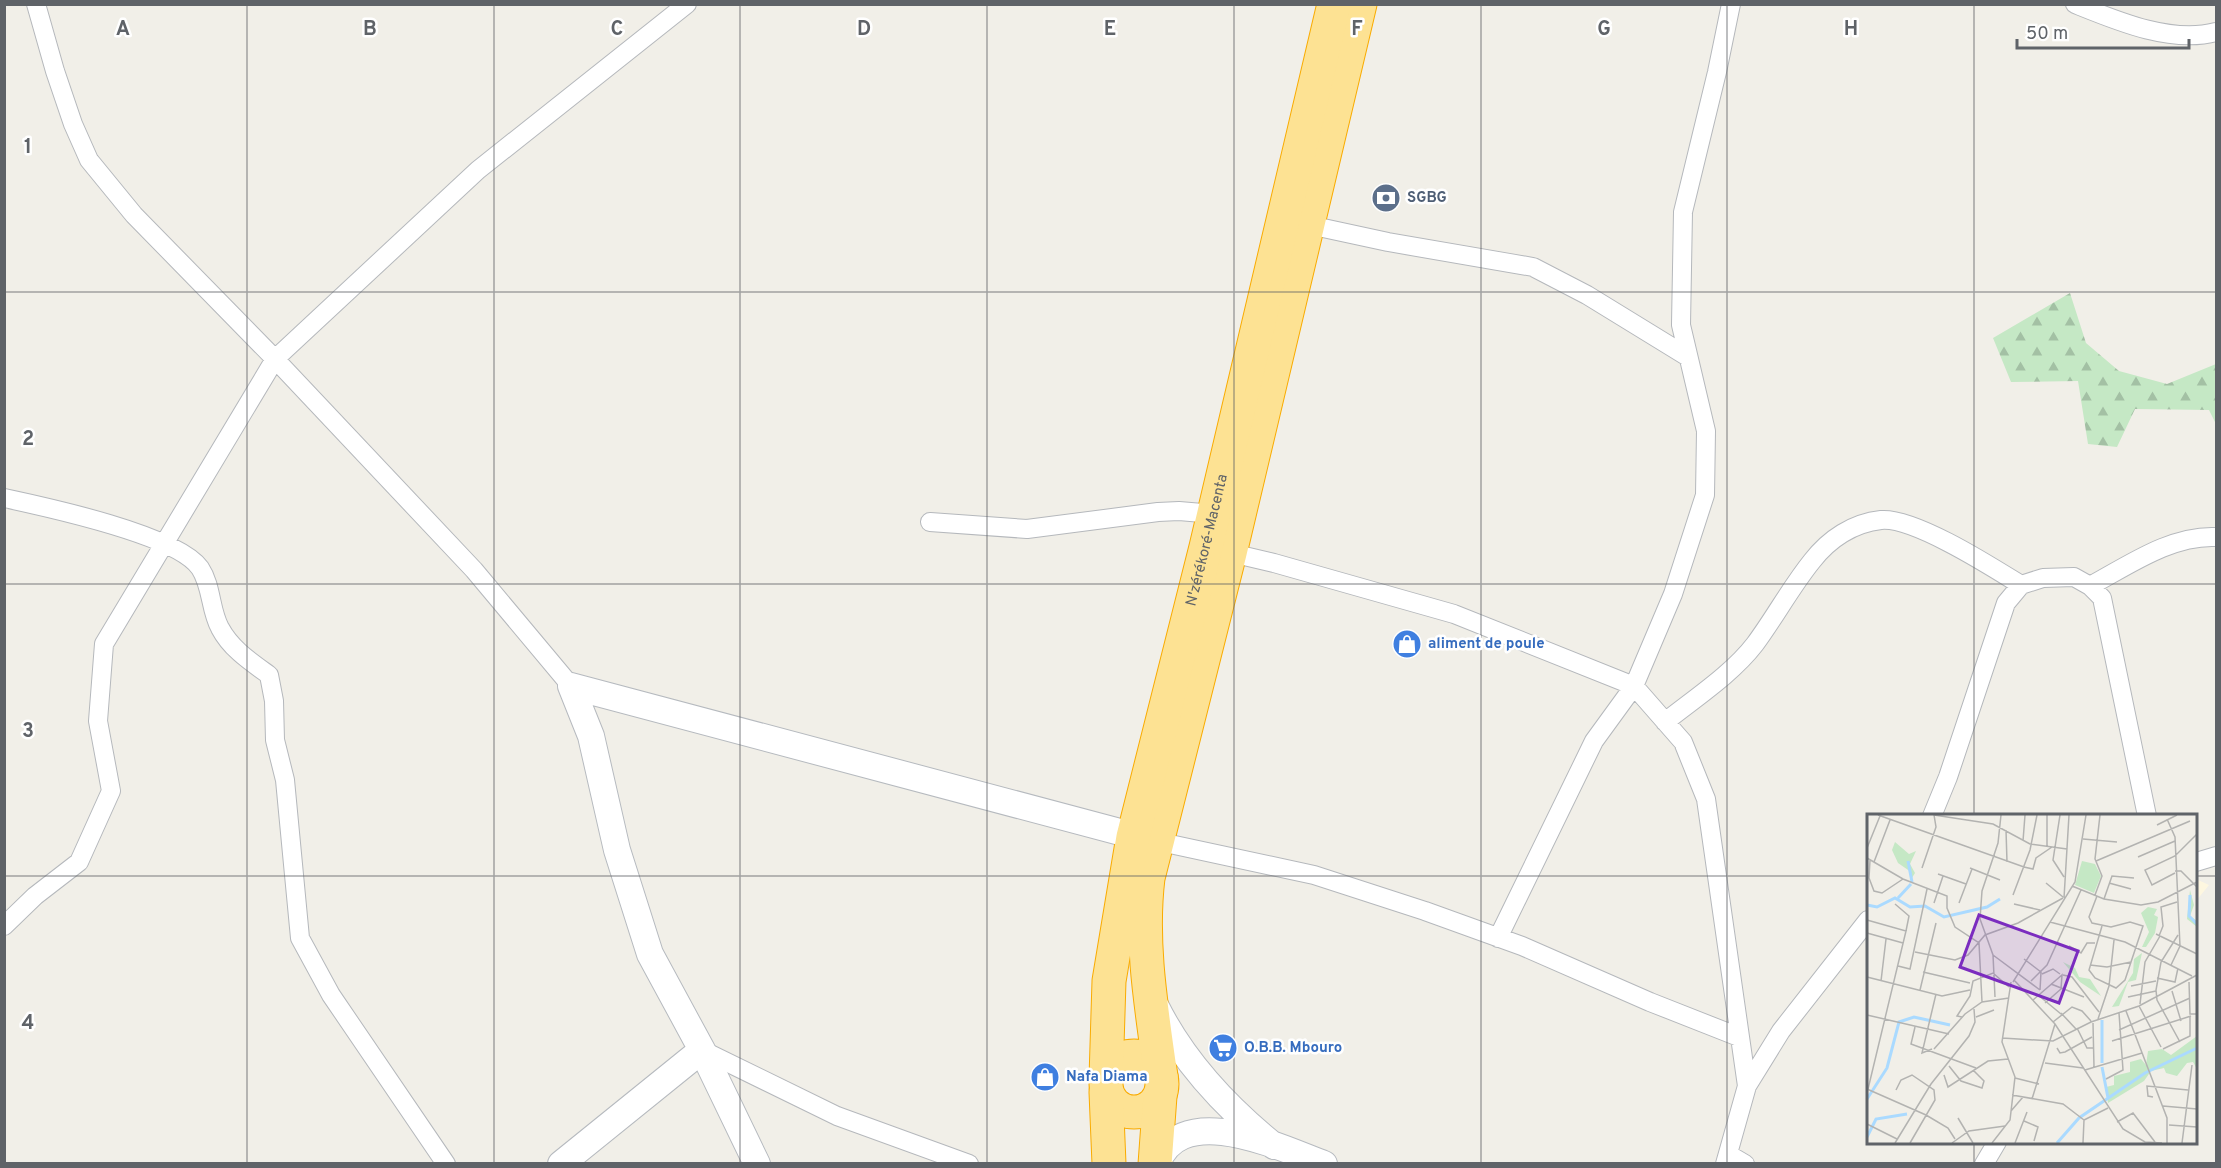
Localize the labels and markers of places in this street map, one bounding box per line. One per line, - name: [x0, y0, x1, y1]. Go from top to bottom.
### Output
- bank icon: SGBG: [1370, 182, 1402, 214]
- place label: SGBG: [1407, 189, 1447, 208]
- shop icon: aliment de poule: [1391, 628, 1423, 660]
- place label: aliment de poule: [1428, 635, 1545, 654]
- supermarket icon: O.B.B. Mbouro: [1207, 1032, 1239, 1064]
- place label: O.B.B. Mbouro: [1244, 1039, 1342, 1058]
- shop icon: Nafa Diama: [1029, 1061, 1061, 1093]
- place label: Nafa Diama: [1066, 1068, 1148, 1087]

